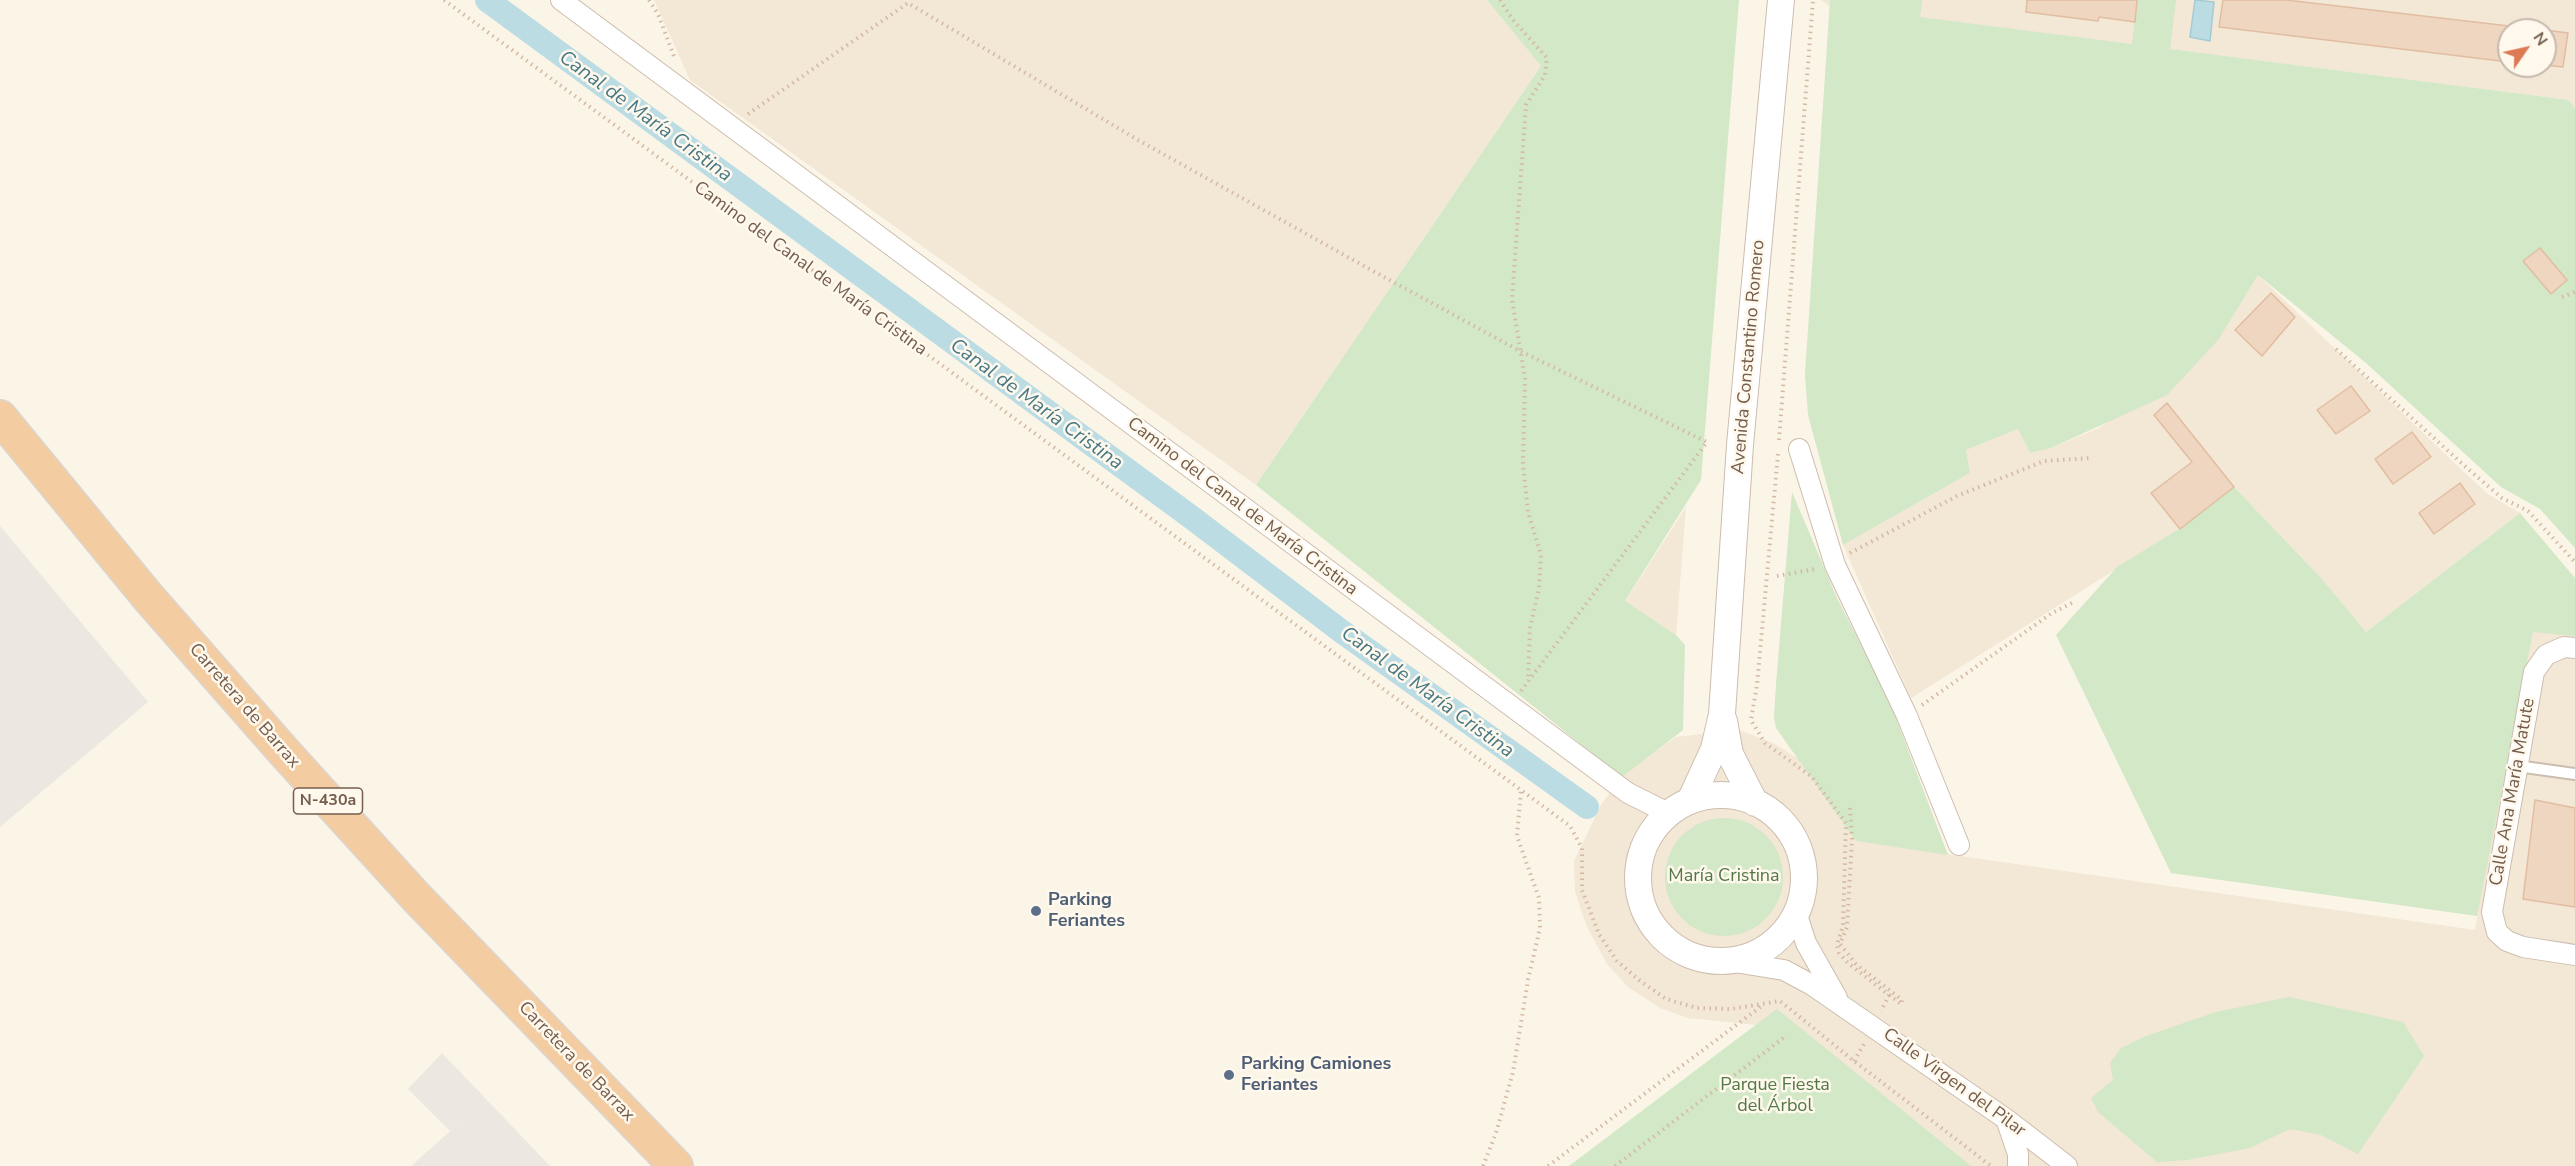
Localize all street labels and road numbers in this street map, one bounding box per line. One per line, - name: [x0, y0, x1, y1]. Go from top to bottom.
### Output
- street label: Camino del Canal de María Cristina: [689, 177, 931, 361]
- street label: Avenida Constantino Romero: [1728, 239, 1770, 475]
- street label: Camino del Canal de María Cristina: [1123, 413, 1361, 601]
- street label: Carretera de Barrax: [184, 639, 304, 773]
- street label: Calle Ana María Matute: [2486, 696, 2540, 888]
- road number: N-430a: [294, 788, 362, 814]
- street label: Carretera de Barrax: [513, 998, 639, 1126]
- street label: Calle Virgen del Pilar: [1879, 1024, 2029, 1142]

